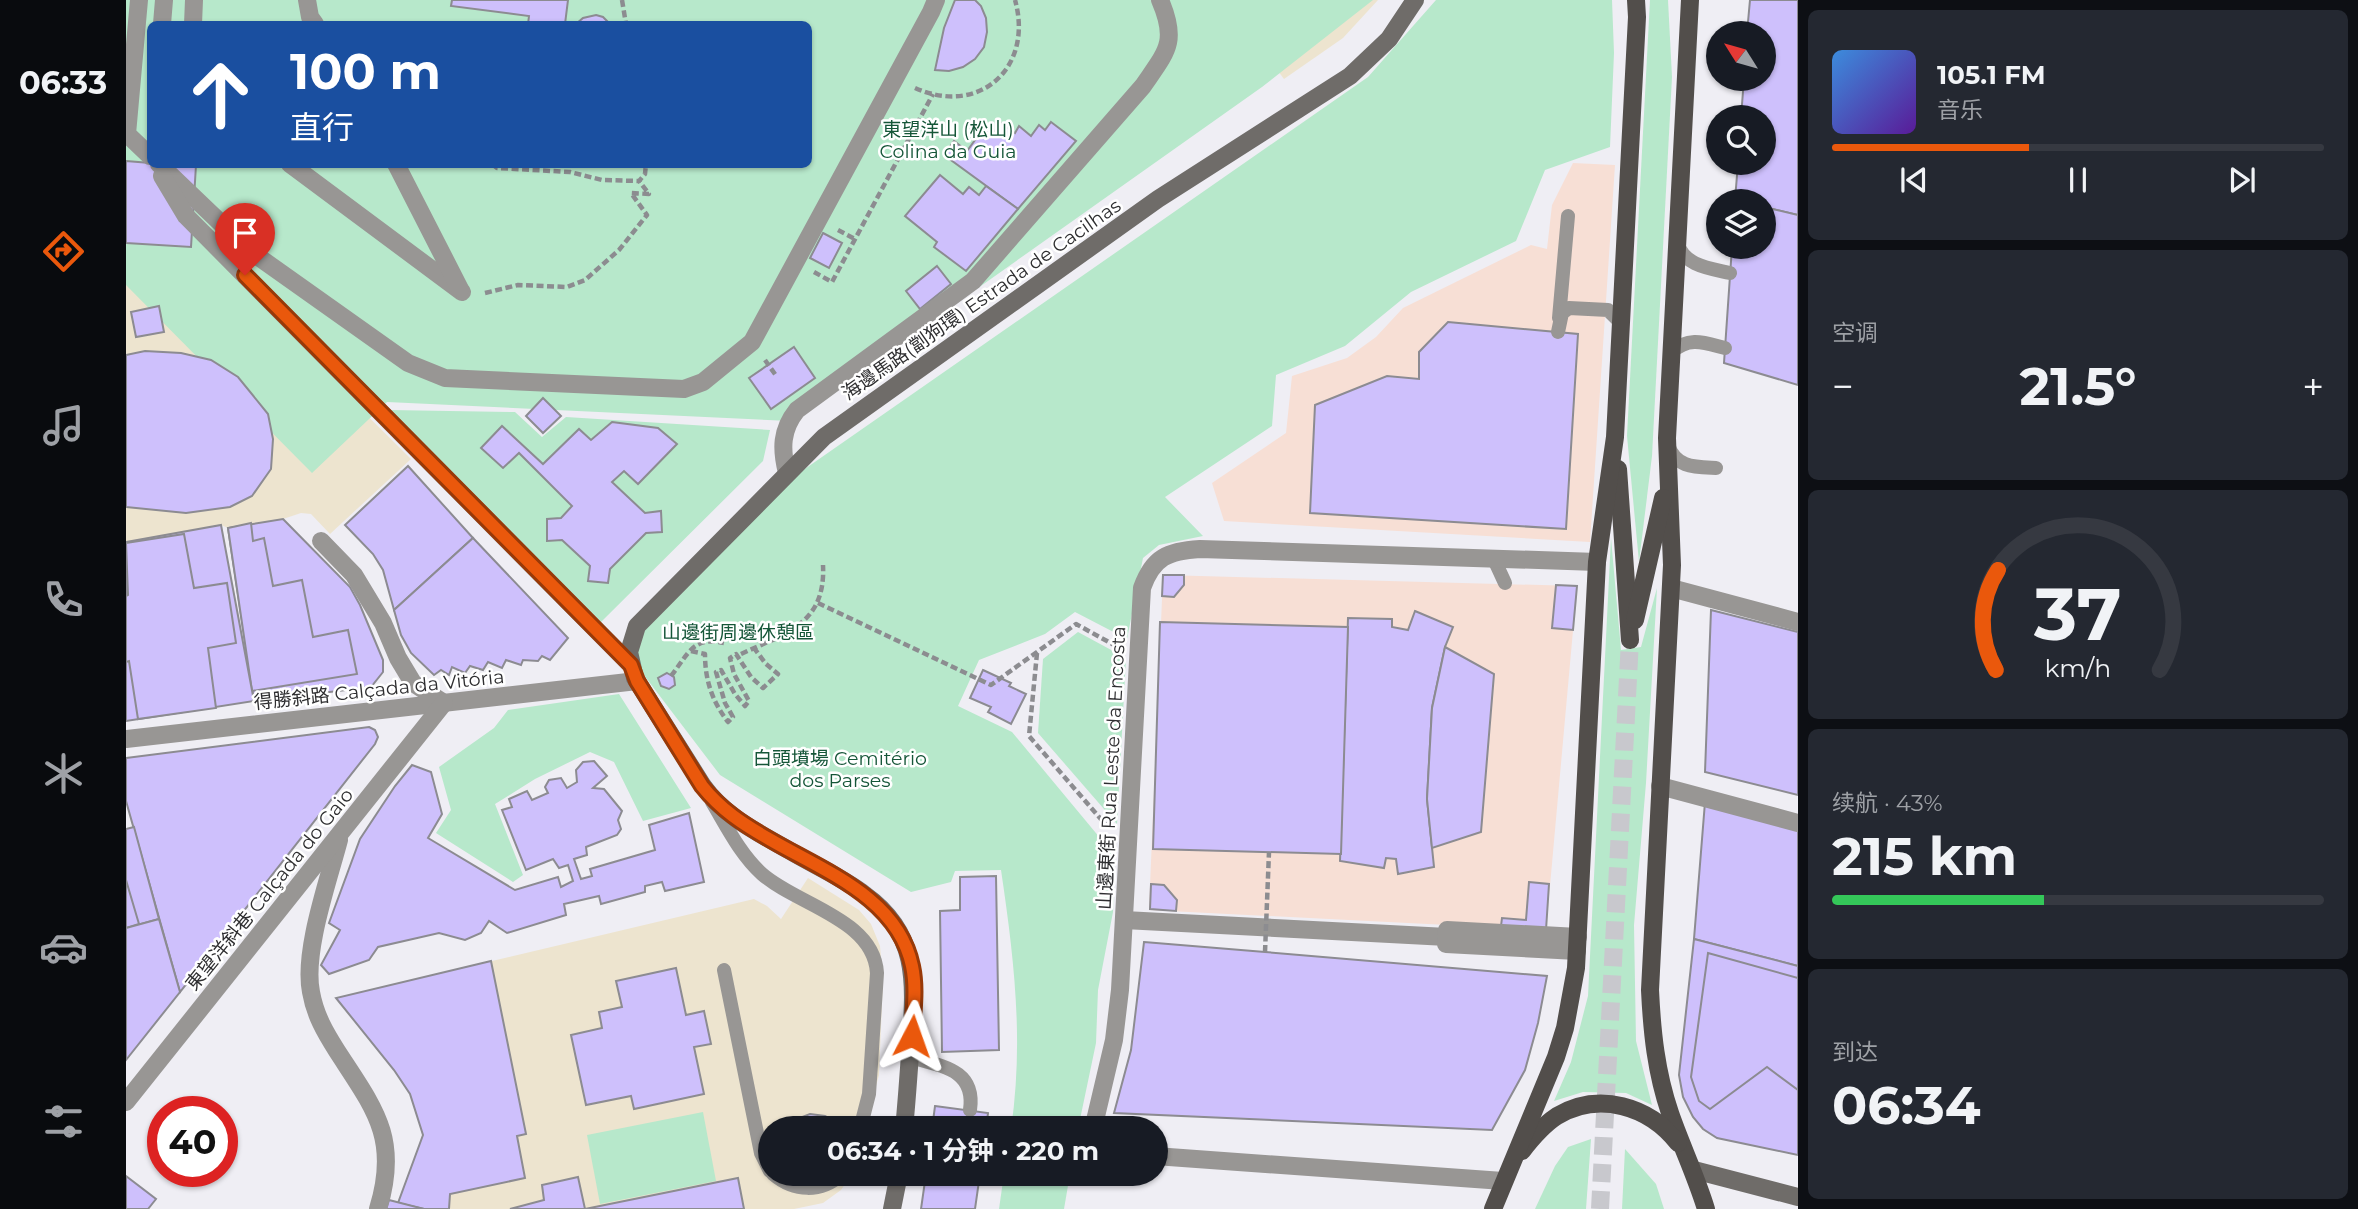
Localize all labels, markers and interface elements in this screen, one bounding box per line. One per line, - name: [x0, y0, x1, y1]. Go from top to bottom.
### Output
- north arrow: [1706, 21, 1776, 91]
- map controls: [1706, 21, 1776, 259]
- text: 100 m: [290, 42, 441, 101]
- icon: ahead: [175, 49, 266, 140]
- text: 105.1 FM: [1937, 59, 2046, 91]
- text: 06:33: [19, 63, 107, 102]
- text: 音乐: [1937, 96, 1983, 124]
- button: search: [1706, 105, 1776, 175]
- text: 直行: [290, 108, 354, 147]
- park label: 東望洋山 (松山) Colina da Guia: [879, 118, 1017, 163]
- icon: previous: [1895, 161, 1933, 199]
- icon: pause: [2059, 161, 2097, 199]
- icon: next: [2223, 161, 2261, 199]
- button: layers: [1706, 189, 1776, 259]
- street label: 海邊馬路(劏狗環) Estrada de Cacilhas: [837, 194, 1125, 405]
- pin: [215, 203, 275, 275]
- icon: arrive: [226, 214, 264, 252]
- icon: directions: [39, 227, 88, 276]
- text: 空调: [1832, 319, 1878, 347]
- text: 21.5°: [2019, 355, 2137, 418]
- text: −: [1832, 363, 1854, 410]
- text: +: [2302, 363, 2324, 410]
- icon: music: [39, 401, 88, 450]
- text: 37: [2033, 571, 2122, 659]
- icon: phone: [39, 575, 88, 624]
- park label: 山邊街周邊休憩區: [662, 621, 814, 644]
- street label: 山邊東街 Rua Leste da Encosta: [1093, 626, 1130, 911]
- text: km/h: [2045, 653, 2111, 683]
- street label: 得勝斜路 Calçada da Vitória: [253, 665, 505, 714]
- park label: 白頭墳場 Cemitério dos Parses: [753, 747, 927, 792]
- icon: climate: [39, 749, 88, 798]
- street label: 東望洋斜巷 Calçada do Gaio: [181, 784, 358, 995]
- text: 续航 · 43%: [1832, 789, 1943, 817]
- text: 215 km: [1832, 825, 2017, 888]
- icon: car: [39, 923, 88, 972]
- position arrow: [875, 999, 949, 1073]
- text: 到达: [1832, 1038, 1878, 1066]
- text: 06:34: [1832, 1074, 1981, 1137]
- speed limit sign: 40: [147, 1096, 238, 1187]
- icon: filters: [39, 1097, 88, 1146]
- text: 06:34 · 1 分钟 · 220 m: [827, 1135, 1099, 1167]

